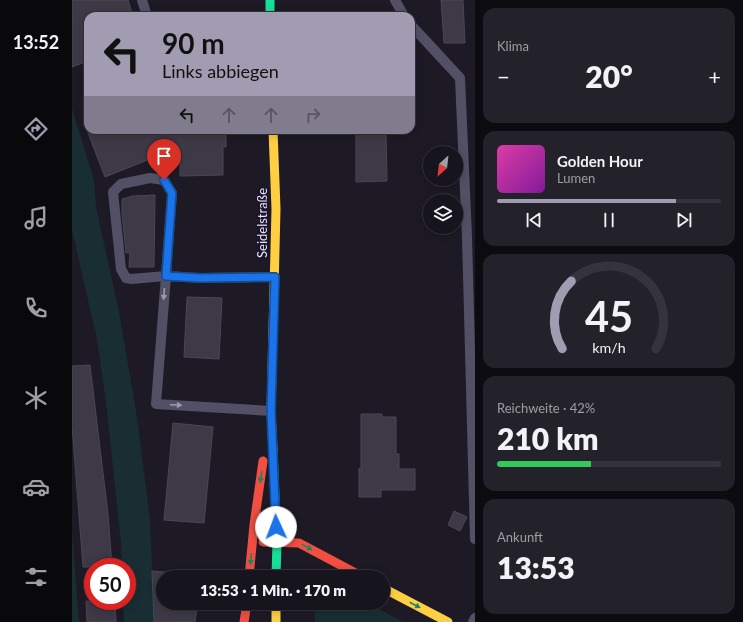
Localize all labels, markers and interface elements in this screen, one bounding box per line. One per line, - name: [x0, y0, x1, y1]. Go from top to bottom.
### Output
- text: 90 m: [162, 26, 225, 60]
- icon: left: [96, 28, 148, 80]
- text: 13:52: [13, 31, 59, 53]
- text: Klima: [497, 38, 529, 54]
- text: 20°: [585, 58, 633, 94]
- text: Links abbiegen: [162, 60, 279, 82]
- text: −: [497, 63, 510, 90]
- text: +: [708, 63, 721, 90]
- icon: left: [176, 104, 198, 126]
- icon: ahead: [218, 104, 240, 126]
- icon: ahead: [260, 104, 282, 126]
- icon: right: [302, 104, 324, 126]
- icon: directions: [22, 115, 50, 143]
- pin: [147, 139, 181, 180]
- icon: arrive: [153, 145, 175, 167]
- north arrow: [423, 146, 463, 186]
- map controls: [423, 146, 463, 234]
- text: Golden Hour: [557, 152, 643, 170]
- text: Lumen: [557, 170, 595, 186]
- street label: Seidelstraße: [254, 188, 270, 258]
- button: layers: [423, 194, 463, 234]
- icon: music: [22, 204, 50, 232]
- icon: previous: [523, 209, 545, 231]
- icon: pause: [598, 209, 620, 231]
- icon: next: [673, 209, 695, 231]
- one-way arrow: [161, 288, 168, 300]
- text: 45: [585, 291, 633, 341]
- icon: phone: [22, 294, 50, 322]
- text: km/h: [592, 339, 626, 356]
- icon: climate: [22, 384, 50, 412]
- text: Reichweite · 42%: [497, 400, 595, 416]
- one-way arrow: [170, 402, 182, 409]
- text: 210 km: [497, 420, 598, 456]
- one-way arrow: [258, 471, 264, 484]
- icon: car: [22, 473, 50, 501]
- position arrow: [255, 506, 297, 548]
- text: Ankunft: [497, 529, 543, 545]
- one-way arrow: [301, 543, 312, 550]
- text: 13:53: [497, 549, 575, 585]
- one-way arrow: [247, 553, 254, 565]
- speed limit sign: 50: [84, 558, 136, 610]
- icon: filters: [22, 563, 50, 591]
- text: 13:53 · 1 Min. · 170 m: [200, 581, 346, 599]
- one-way arrow: [410, 601, 421, 608]

